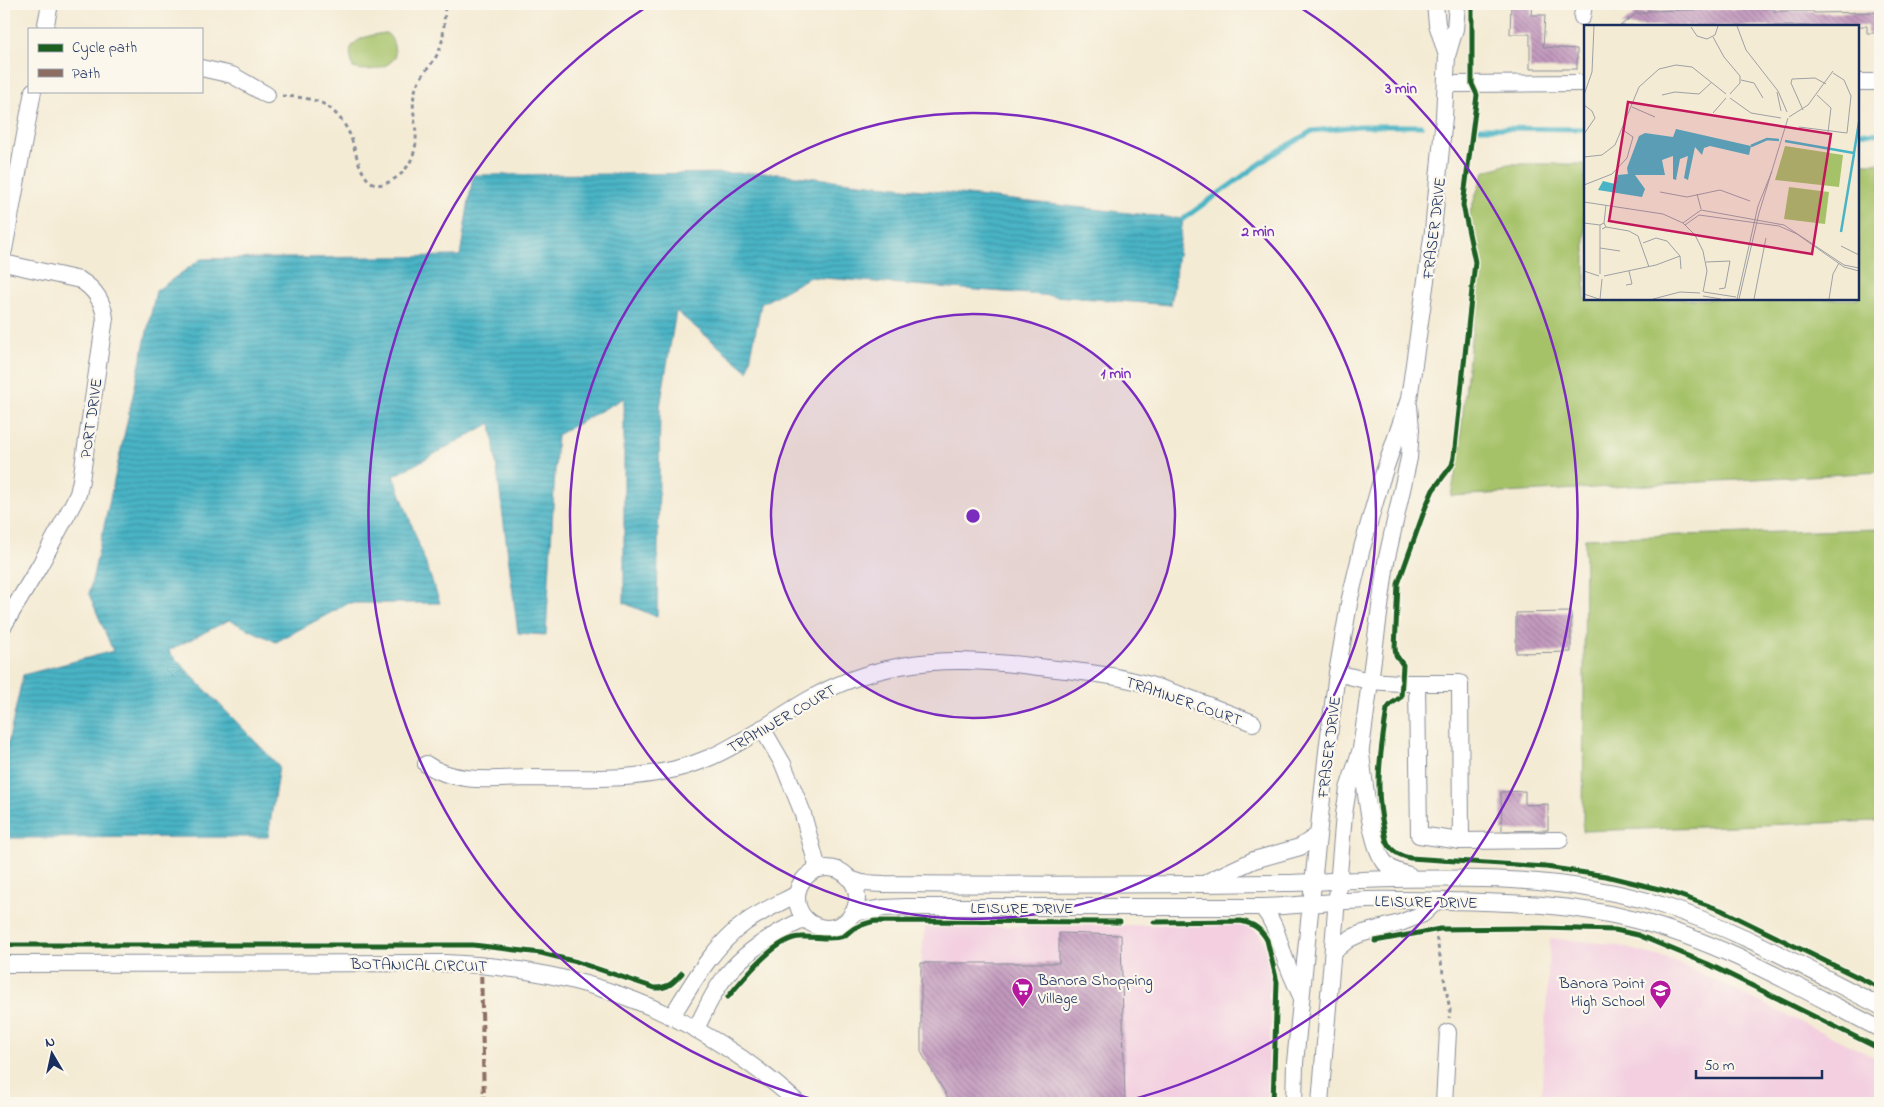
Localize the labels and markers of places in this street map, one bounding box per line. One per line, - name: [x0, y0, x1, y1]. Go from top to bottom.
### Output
- centre of rings: [964, 507, 982, 525]
- place label: Banora Shopping Village: [1037, 969, 1153, 1011]
- place label: Banora Point High School: [1558, 972, 1646, 1014]
- supermarket icon: Banora Shopping Village: [1010, 976, 1034, 1007]
- school or university icon: Banora Point High School: [1649, 979, 1673, 1010]

